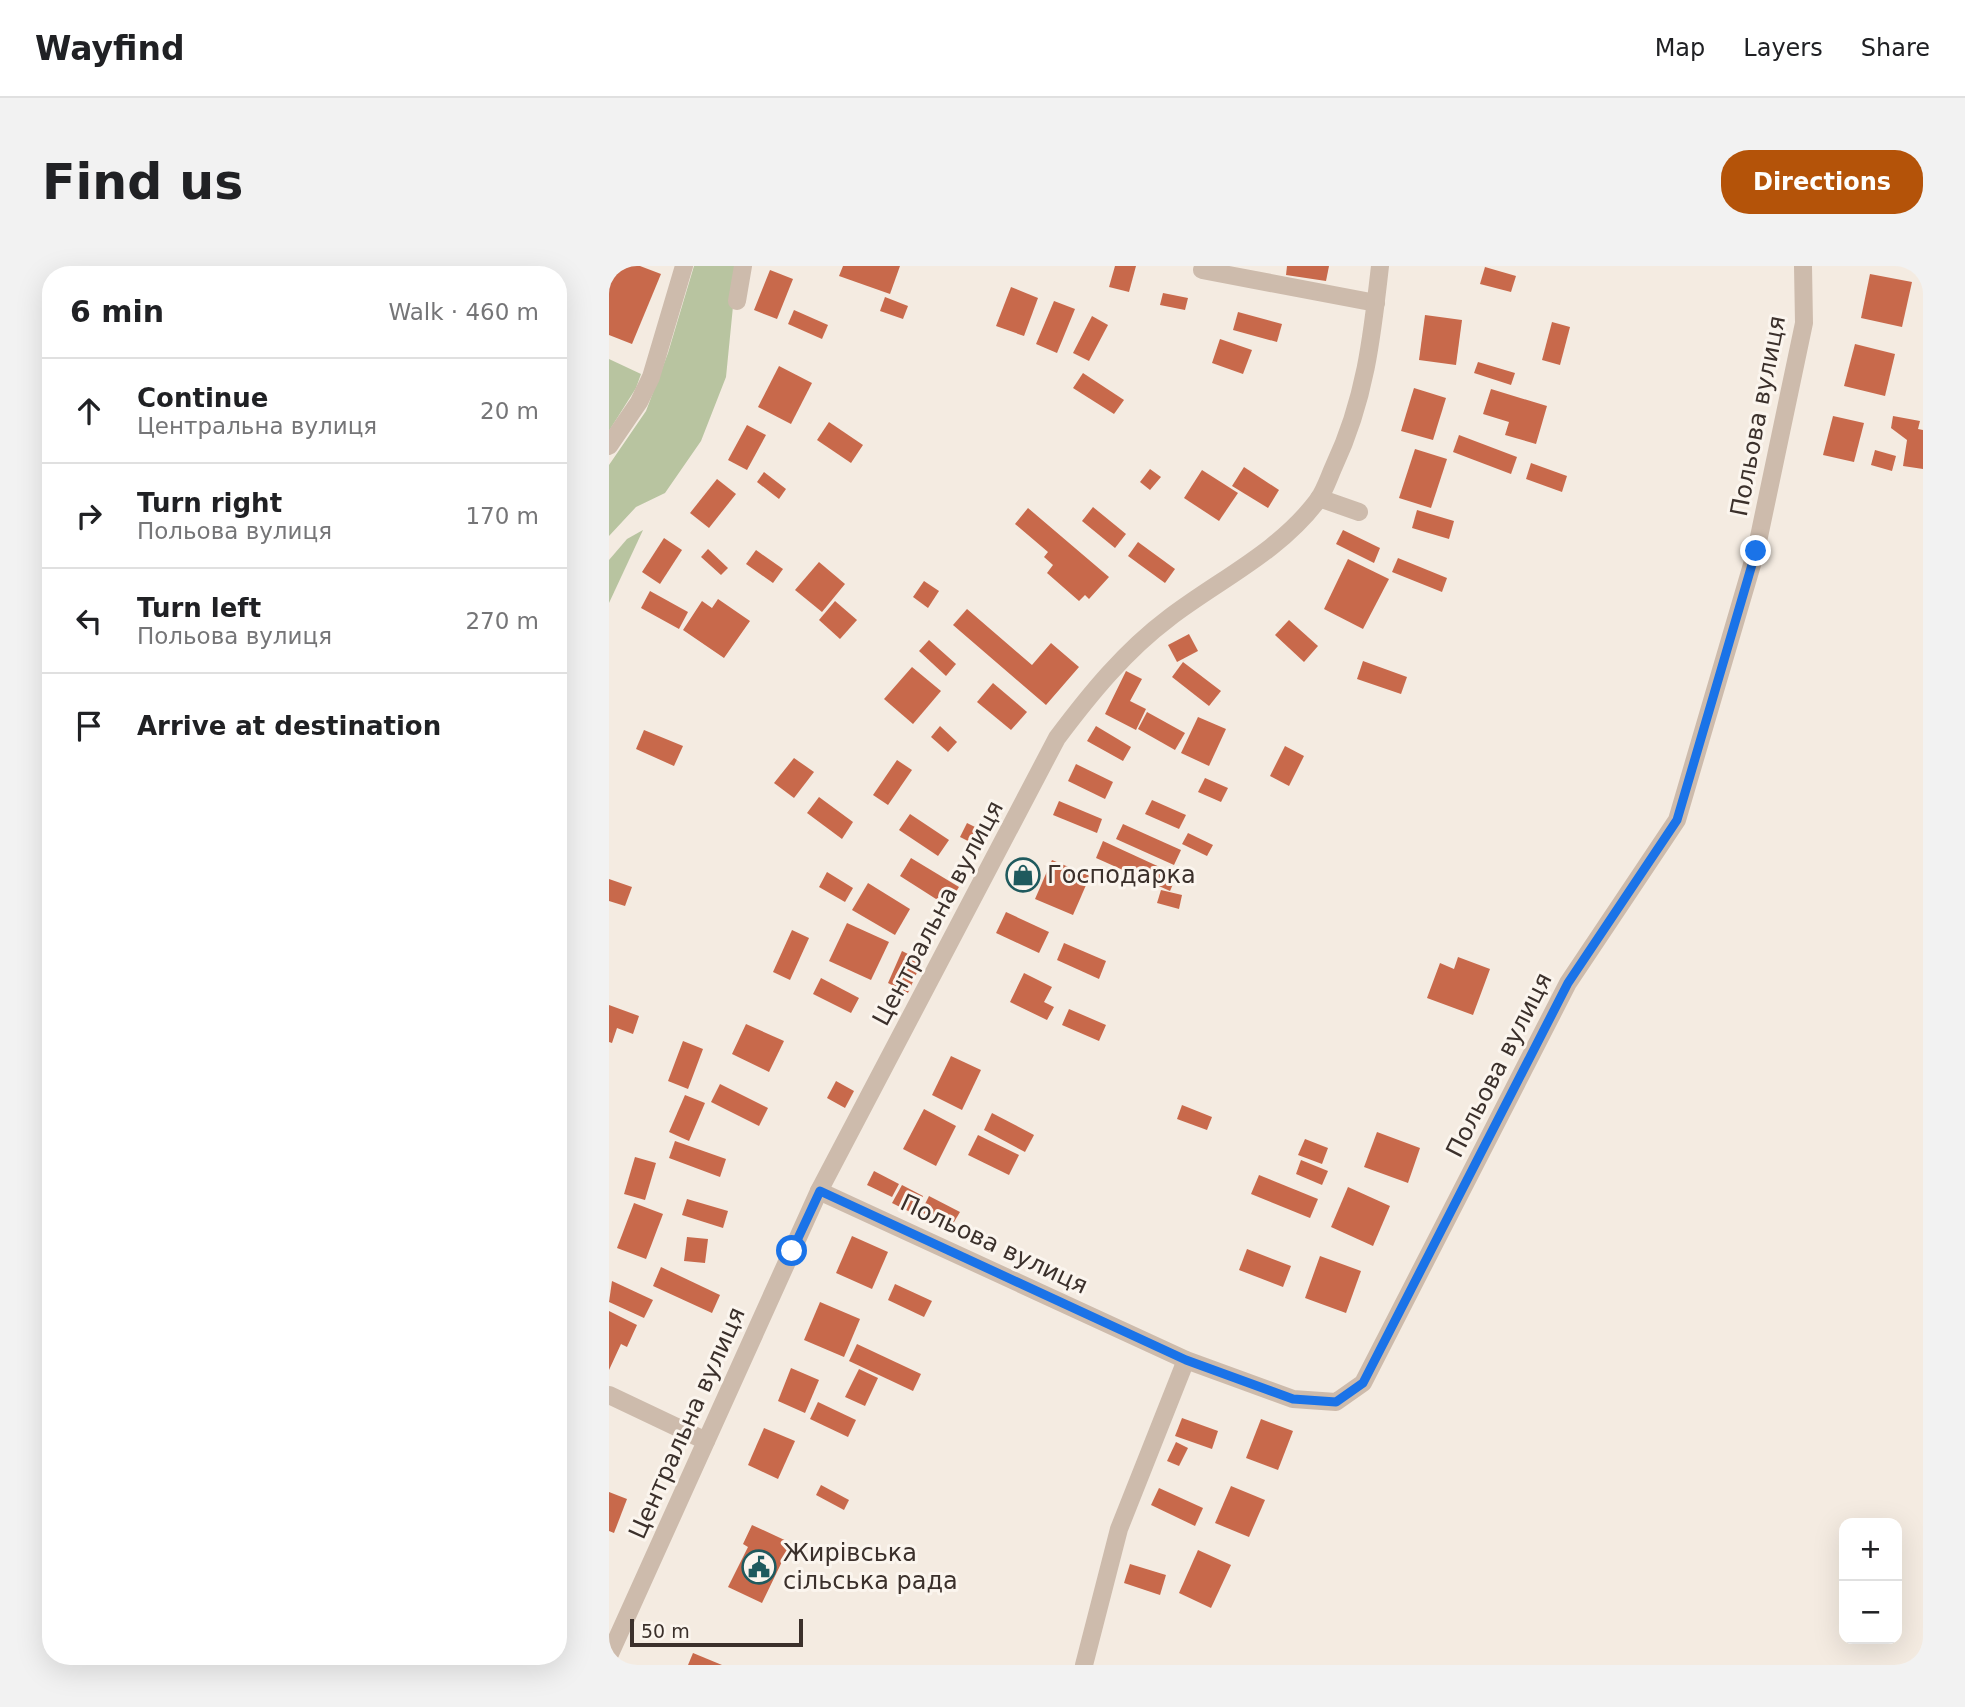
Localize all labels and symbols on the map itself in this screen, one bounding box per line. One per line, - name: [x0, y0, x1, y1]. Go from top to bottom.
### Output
- street label: Польова вулиця: [1725, 313, 1791, 519]
- route end: [1740, 535, 1771, 566]
- street label: Центральна вулиця: [867, 796, 1009, 1030]
- shop icon: Господарка: [1004, 856, 1042, 894]
- place label: Господарка: [1047, 861, 1196, 889]
- street label: Польова вулиця: [1440, 968, 1558, 1162]
- street label: Польова вулиця: [896, 1188, 1092, 1300]
- route start: [776, 1235, 807, 1266]
- street label: Центральна вулиця: [623, 1303, 751, 1543]
- place label: Жирівська сільська рада: [783, 1539, 958, 1595]
- public building icon: Жирівська сільська рада: [740, 1548, 778, 1586]
- scale bar: [630, 1616, 803, 1648]

